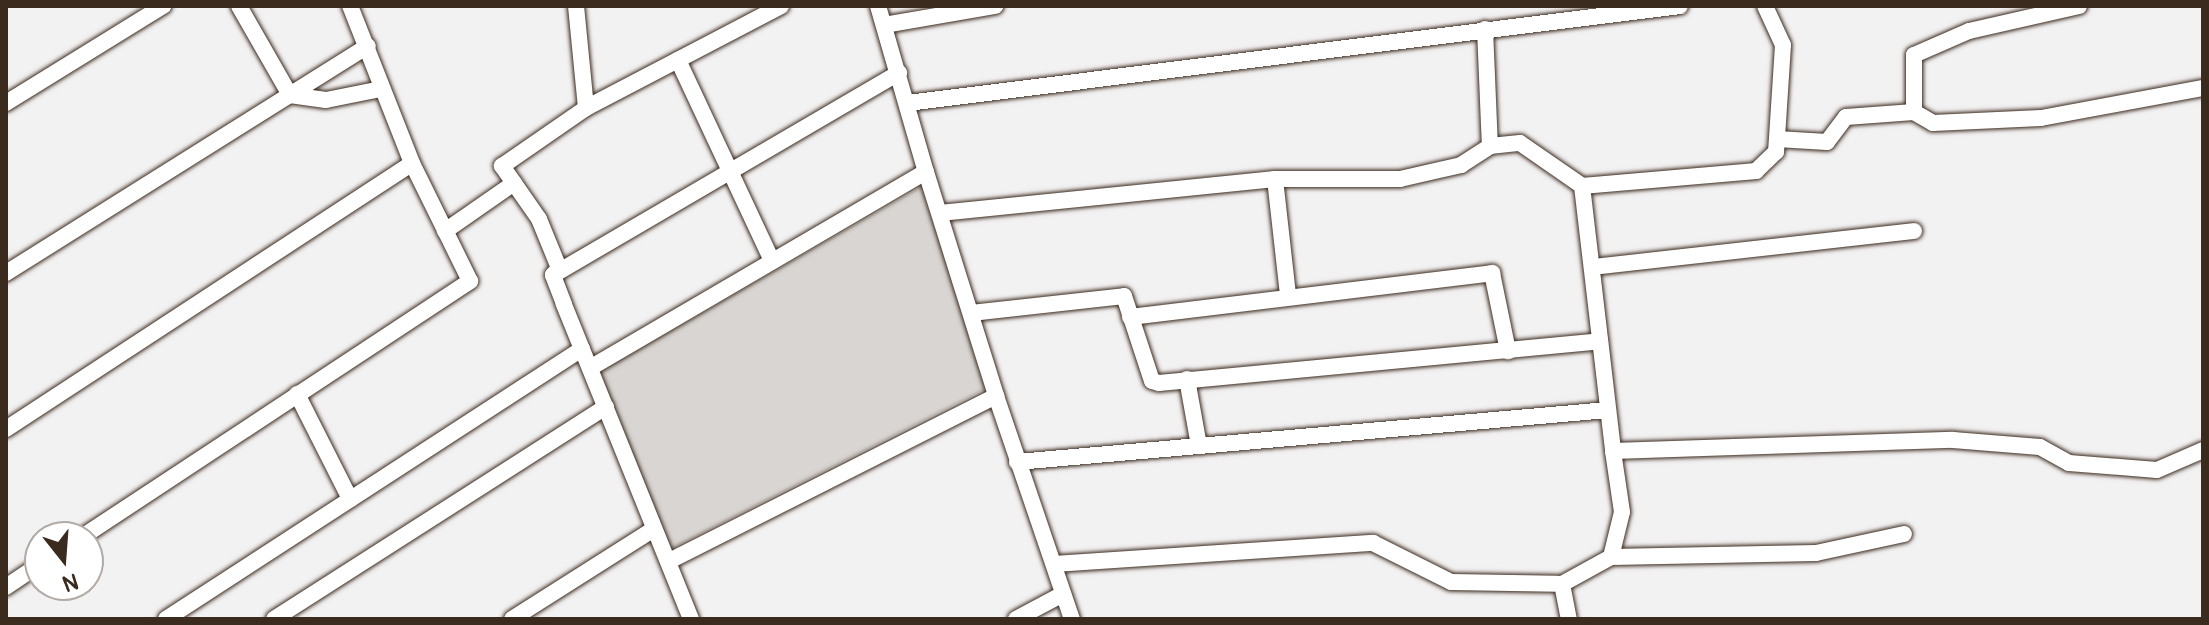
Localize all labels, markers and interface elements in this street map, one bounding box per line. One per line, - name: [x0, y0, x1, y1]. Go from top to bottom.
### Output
- north arrow: [24, 521, 104, 601]
- text: N: [59, 566, 82, 598]

